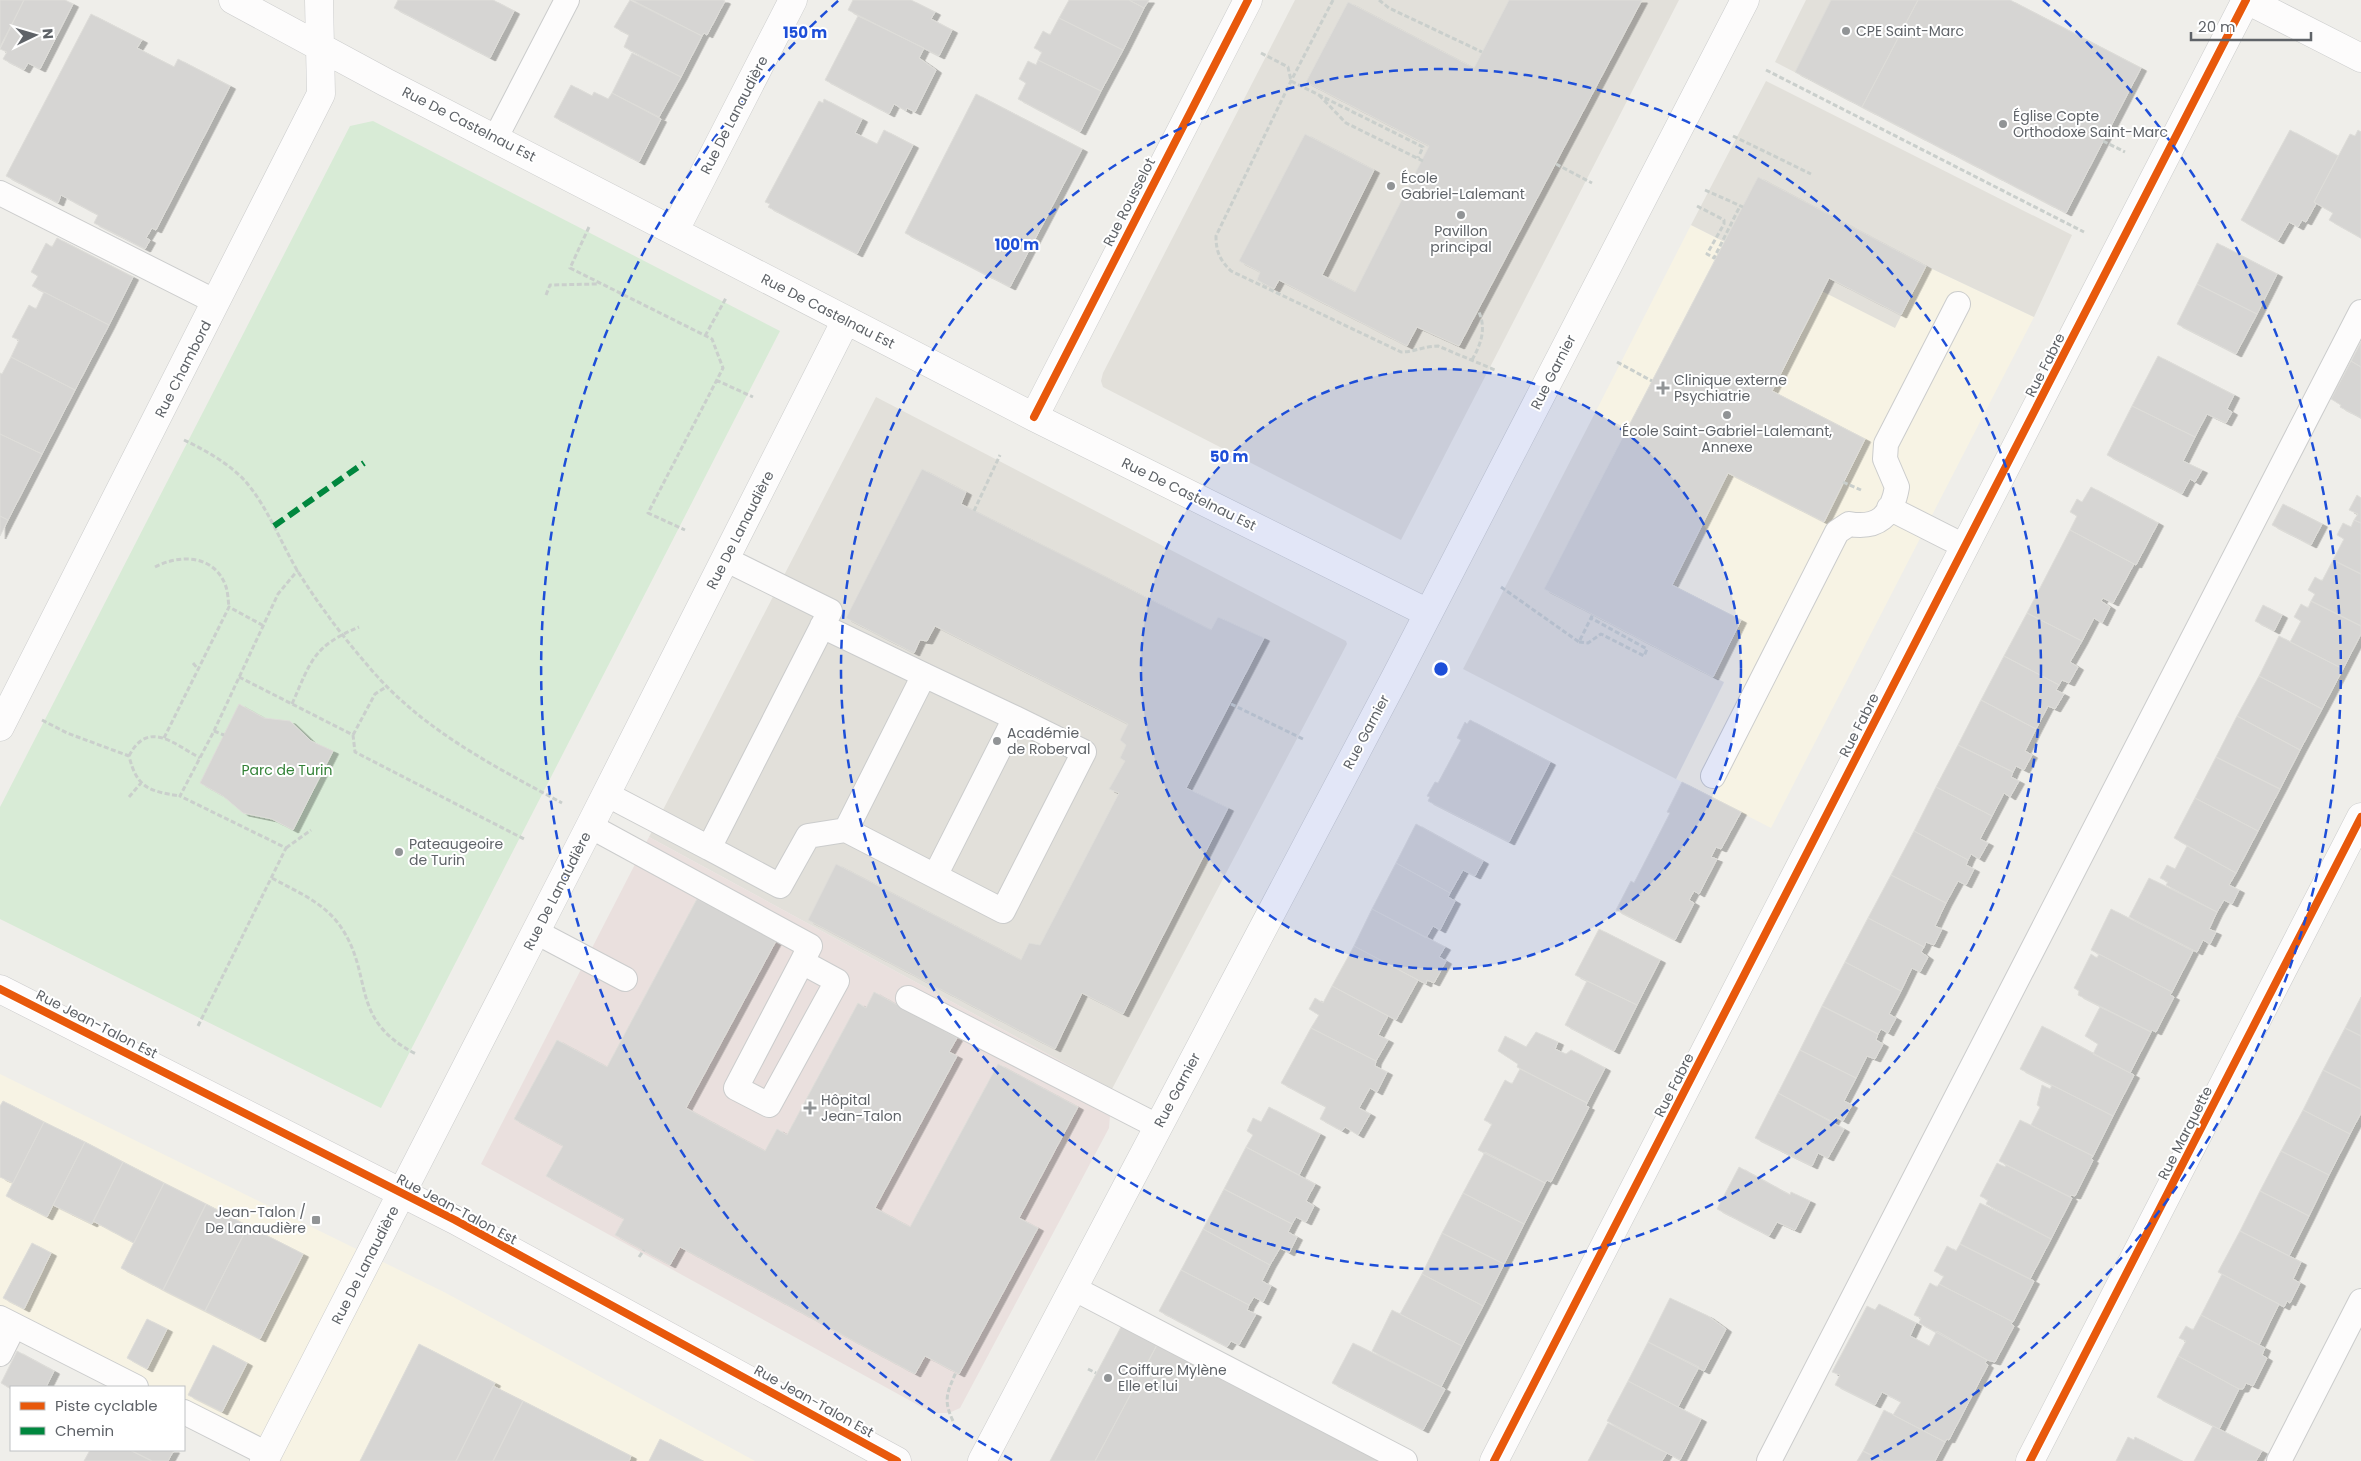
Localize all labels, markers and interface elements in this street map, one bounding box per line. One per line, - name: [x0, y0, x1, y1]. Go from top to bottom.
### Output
- north arrow: [10, 10, 60, 60]
- scale bar: [2191, 10, 2311, 42]
- text: 20 m: [2198, 16, 2236, 37]
- place label: CPE Saint-Marc: [1856, 21, 1964, 41]
- text: 150 m: [783, 22, 827, 43]
- marker: CPE Saint-Marc: [1840, 25, 1852, 37]
- text: N: [38, 28, 58, 40]
- street label: Rue De Lanaudière: [695, 52, 773, 178]
- street label: Rue De Castelnau Est: [399, 82, 539, 166]
- place label: Église Copte Orthodoxe Saint-Marc: [2013, 106, 2168, 142]
- marker: Église Copte Orthodoxe Saint-Marc: [1997, 118, 2009, 130]
- street label: Rue Rousselot: [1098, 154, 1160, 250]
- place label: École Gabriel-Lalemant: [1401, 168, 1525, 204]
- marker: École Gabriel-Lalemant: [1385, 180, 1397, 192]
- marker: Pavillon principal: [1455, 209, 1467, 221]
- place label: Pavillon principal: [1430, 221, 1492, 257]
- text: 100 m: [995, 234, 1039, 255]
- street label: Rue De Castelnau Est: [758, 269, 898, 353]
- street label: Rue Chambord: [150, 317, 216, 421]
- street label: Rue Fabre: [2020, 329, 2070, 401]
- street label: Rue Garnier: [1526, 331, 1580, 413]
- place label: Clinique externe Psychiatrie: [1674, 370, 1787, 406]
- marker: Clinique externe Psychiatrie: [1656, 381, 1670, 395]
- marker: École Saint-Gabriel-Lalemant, Annexe: [1721, 409, 1733, 421]
- place label: École Saint-Gabriel-Lalemant, Annexe: [1622, 421, 1832, 457]
- text: 50 m: [1210, 446, 1248, 467]
- street label: Rue De Castelnau Est: [1118, 453, 1260, 535]
- street label: Rue De Lanaudière: [701, 467, 779, 593]
- centre of rings: [1432, 660, 1450, 678]
- street label: Rue Fabre: [1834, 689, 1884, 761]
- street label: Rue Garnier: [1338, 691, 1394, 773]
- place label: Académie de Roberval: [1007, 723, 1090, 759]
- marker: Académie de Roberval: [991, 735, 1003, 747]
- park label: Parc de Turin: [241, 760, 333, 780]
- street label: Rue De Lanaudière: [518, 828, 596, 954]
- place label: Pateaugeoire de Turin: [409, 834, 504, 870]
- marker: Pateaugeoire de Turin: [393, 846, 405, 858]
- street label: Rue Jean-Talon Est: [33, 985, 161, 1063]
- street label: Rue Garnier: [1149, 1049, 1205, 1131]
- street label: Rue Fabre: [1649, 1049, 1699, 1121]
- street label: Rue Marquette: [2153, 1082, 2217, 1183]
- place label: Hôpital Jean-Talon: [821, 1090, 902, 1126]
- marker: Hôpital Jean-Talon: [803, 1101, 817, 1115]
- street label: Rue Jean-Talon Est: [393, 1169, 521, 1249]
- place label: Jean-Talon / De Lanaudière: [205, 1202, 306, 1238]
- street label: Rue De Lanaudière: [326, 1202, 404, 1328]
- marker: Jean-Talon / De Lanaudière: [310, 1214, 322, 1226]
- street label: Rue Jean-Talon Est: [751, 1360, 877, 1442]
- place label: Coiffure Mylène Elle et lui: [1118, 1360, 1227, 1396]
- marker: Coiffure Mylène Elle et lui: [1102, 1372, 1114, 1384]
- legend: [10, 1386, 185, 1451]
- text: Piste cyclable: [55, 1395, 158, 1416]
- text: Chemin: [55, 1420, 114, 1441]

